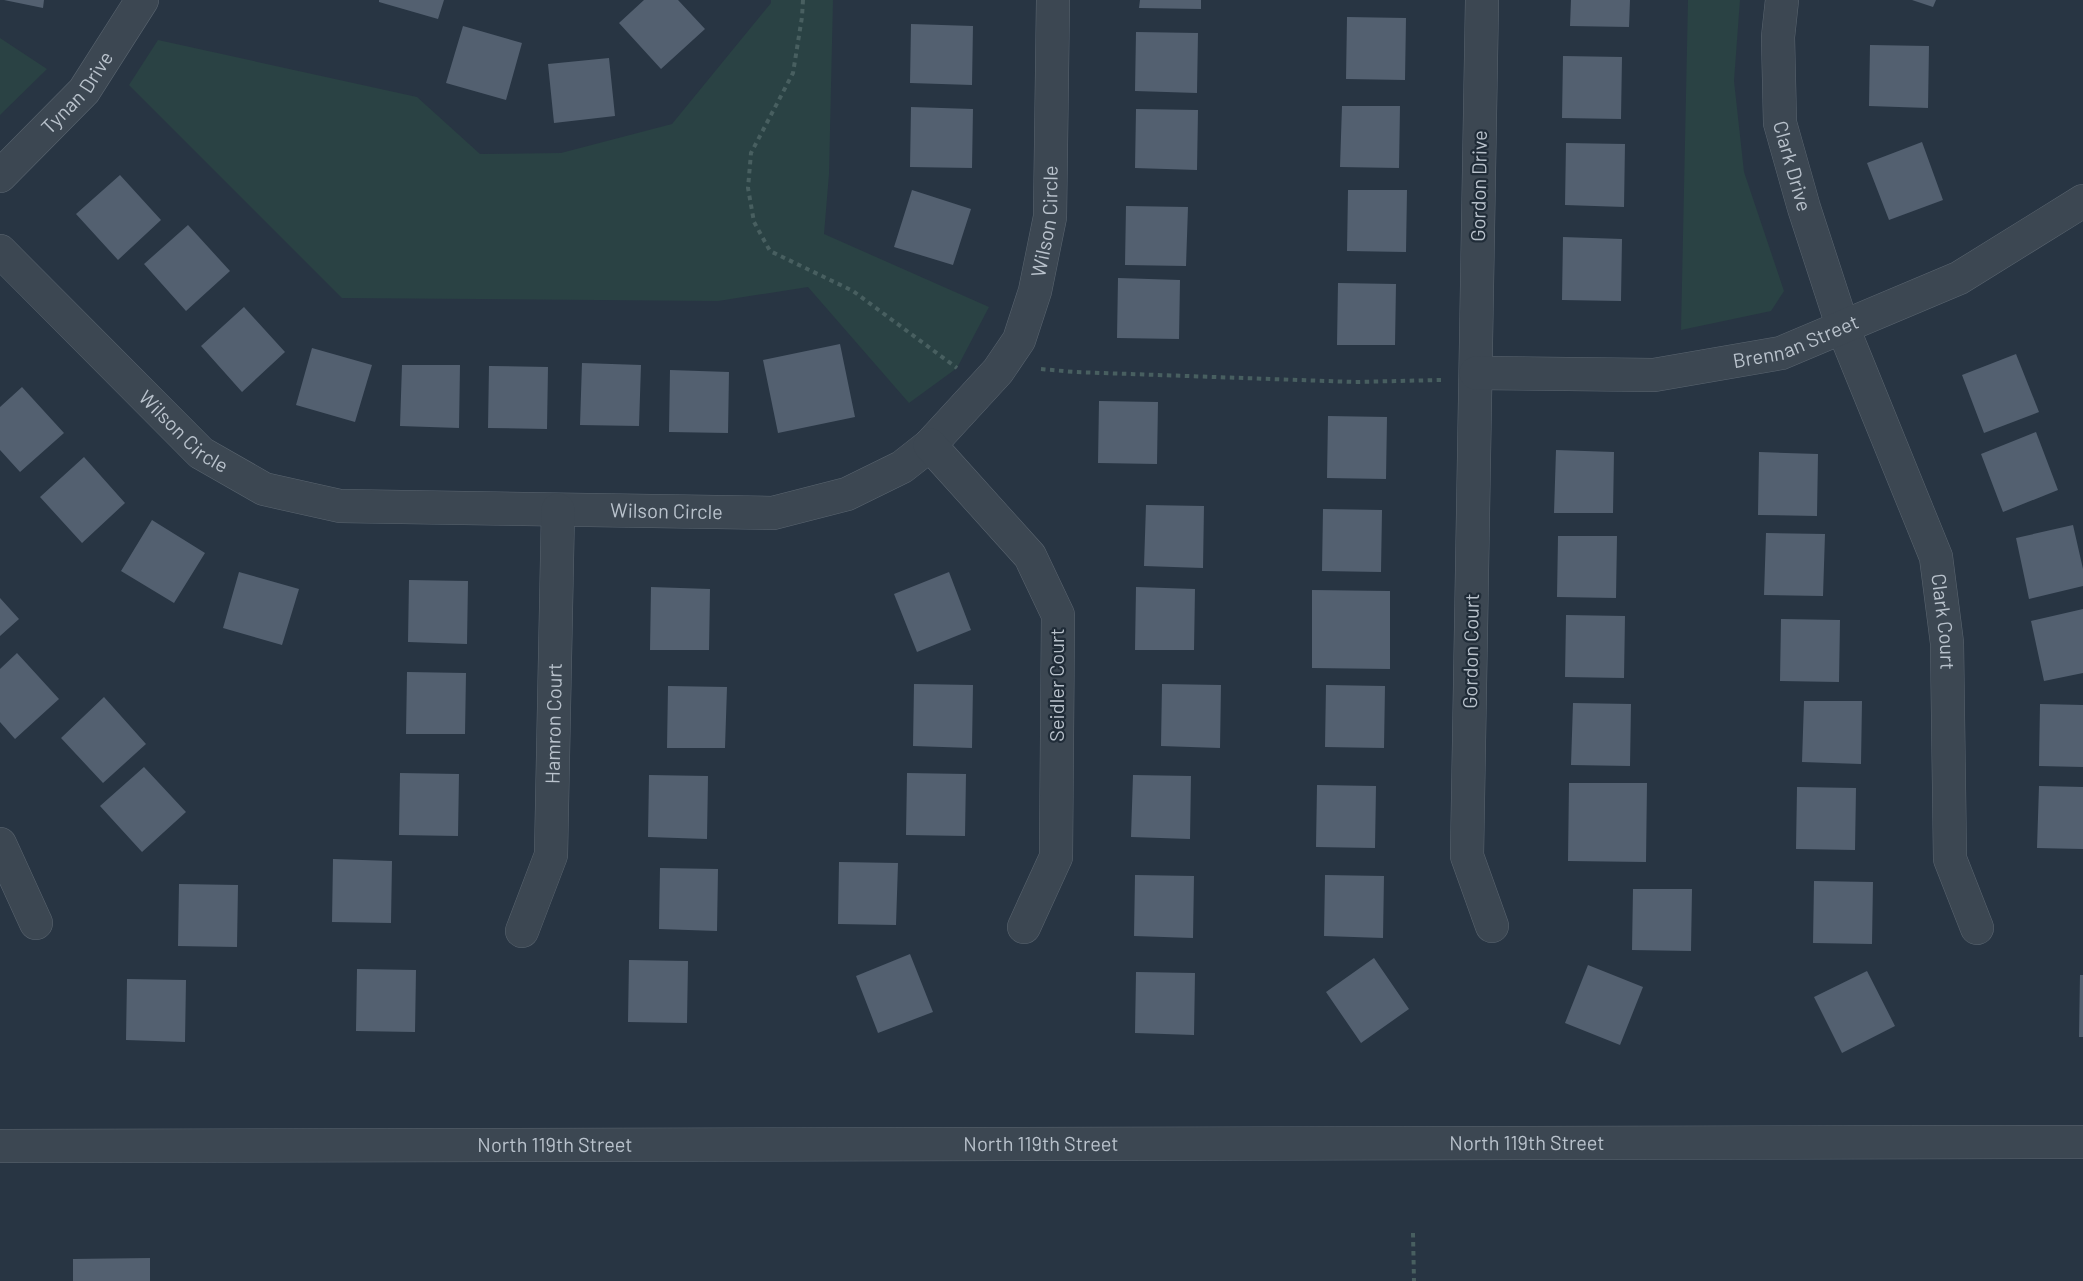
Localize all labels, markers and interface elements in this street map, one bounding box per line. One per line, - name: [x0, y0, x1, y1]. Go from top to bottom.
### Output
- street label: Tynan Drive: [36, 46, 117, 138]
- street label: Clark Drive: [1769, 118, 1817, 214]
- street label: Gordon Drive: [1465, 130, 1491, 242]
- street label: Wilson Circle: [1025, 165, 1062, 279]
- street label: Brennan Street: [1731, 309, 1862, 372]
- street label: Wilson Circle: [134, 385, 233, 477]
- street label: Wilson Circle: [610, 497, 723, 523]
- street label: Clark Court: [1927, 572, 1960, 670]
- street label: Gordon Court: [1457, 593, 1483, 709]
- street label: Seidler Court: [1044, 628, 1068, 742]
- street label: Hamron Court: [539, 662, 566, 784]
- street label: North 119th Street: [1449, 1130, 1605, 1154]
- street label: North 119th Street: [963, 1131, 1119, 1155]
- street label: North 119th Street: [477, 1132, 633, 1156]

